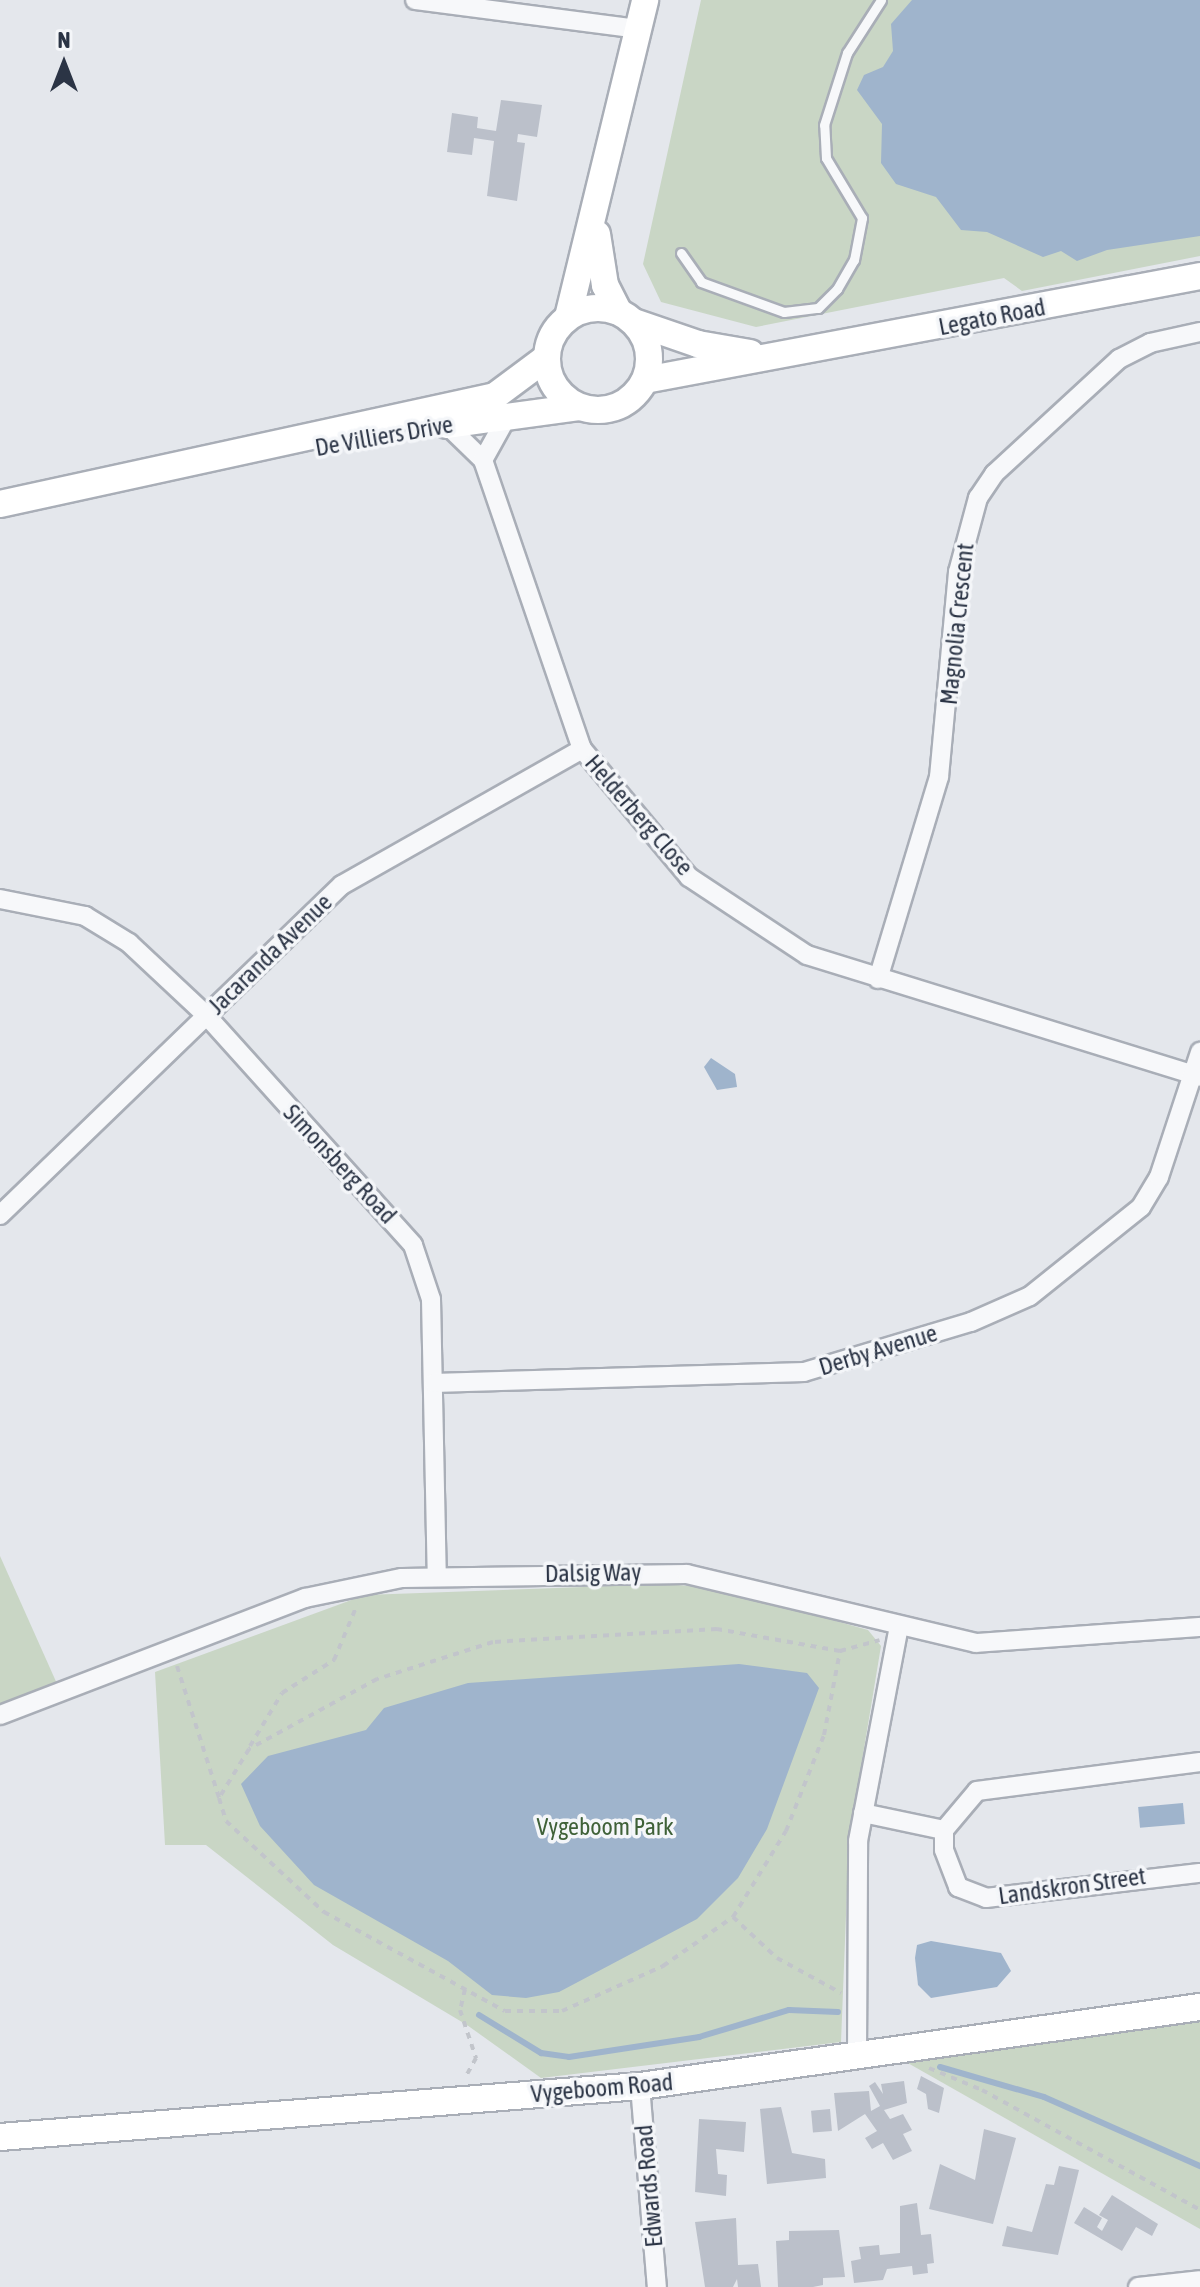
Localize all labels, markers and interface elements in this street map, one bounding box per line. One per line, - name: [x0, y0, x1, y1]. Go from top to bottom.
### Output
- north arrow: [24, 24, 104, 104]
- text: N: [58, 27, 70, 53]
- street label: Legato Road: [936, 293, 1048, 341]
- street label: De Villiers Drive: [313, 410, 455, 462]
- street label: Magnolia Crescent: [934, 542, 980, 706]
- street label: Helderberg Close: [579, 749, 699, 881]
- street label: Jacaranda Avenue: [202, 888, 338, 1020]
- street label: Simonsberg Road: [278, 1098, 402, 1230]
- street label: Derby Avenue: [815, 1318, 941, 1382]
- street label: Dalsig Way: [545, 1558, 641, 1588]
- park label: Vygeboom Park: [537, 1813, 673, 1841]
- street label: Landskron Street: [996, 1861, 1148, 1911]
- street label: Vygeboom Road: [530, 2067, 674, 2109]
- street label: Edwards Road: [629, 2124, 669, 2248]

